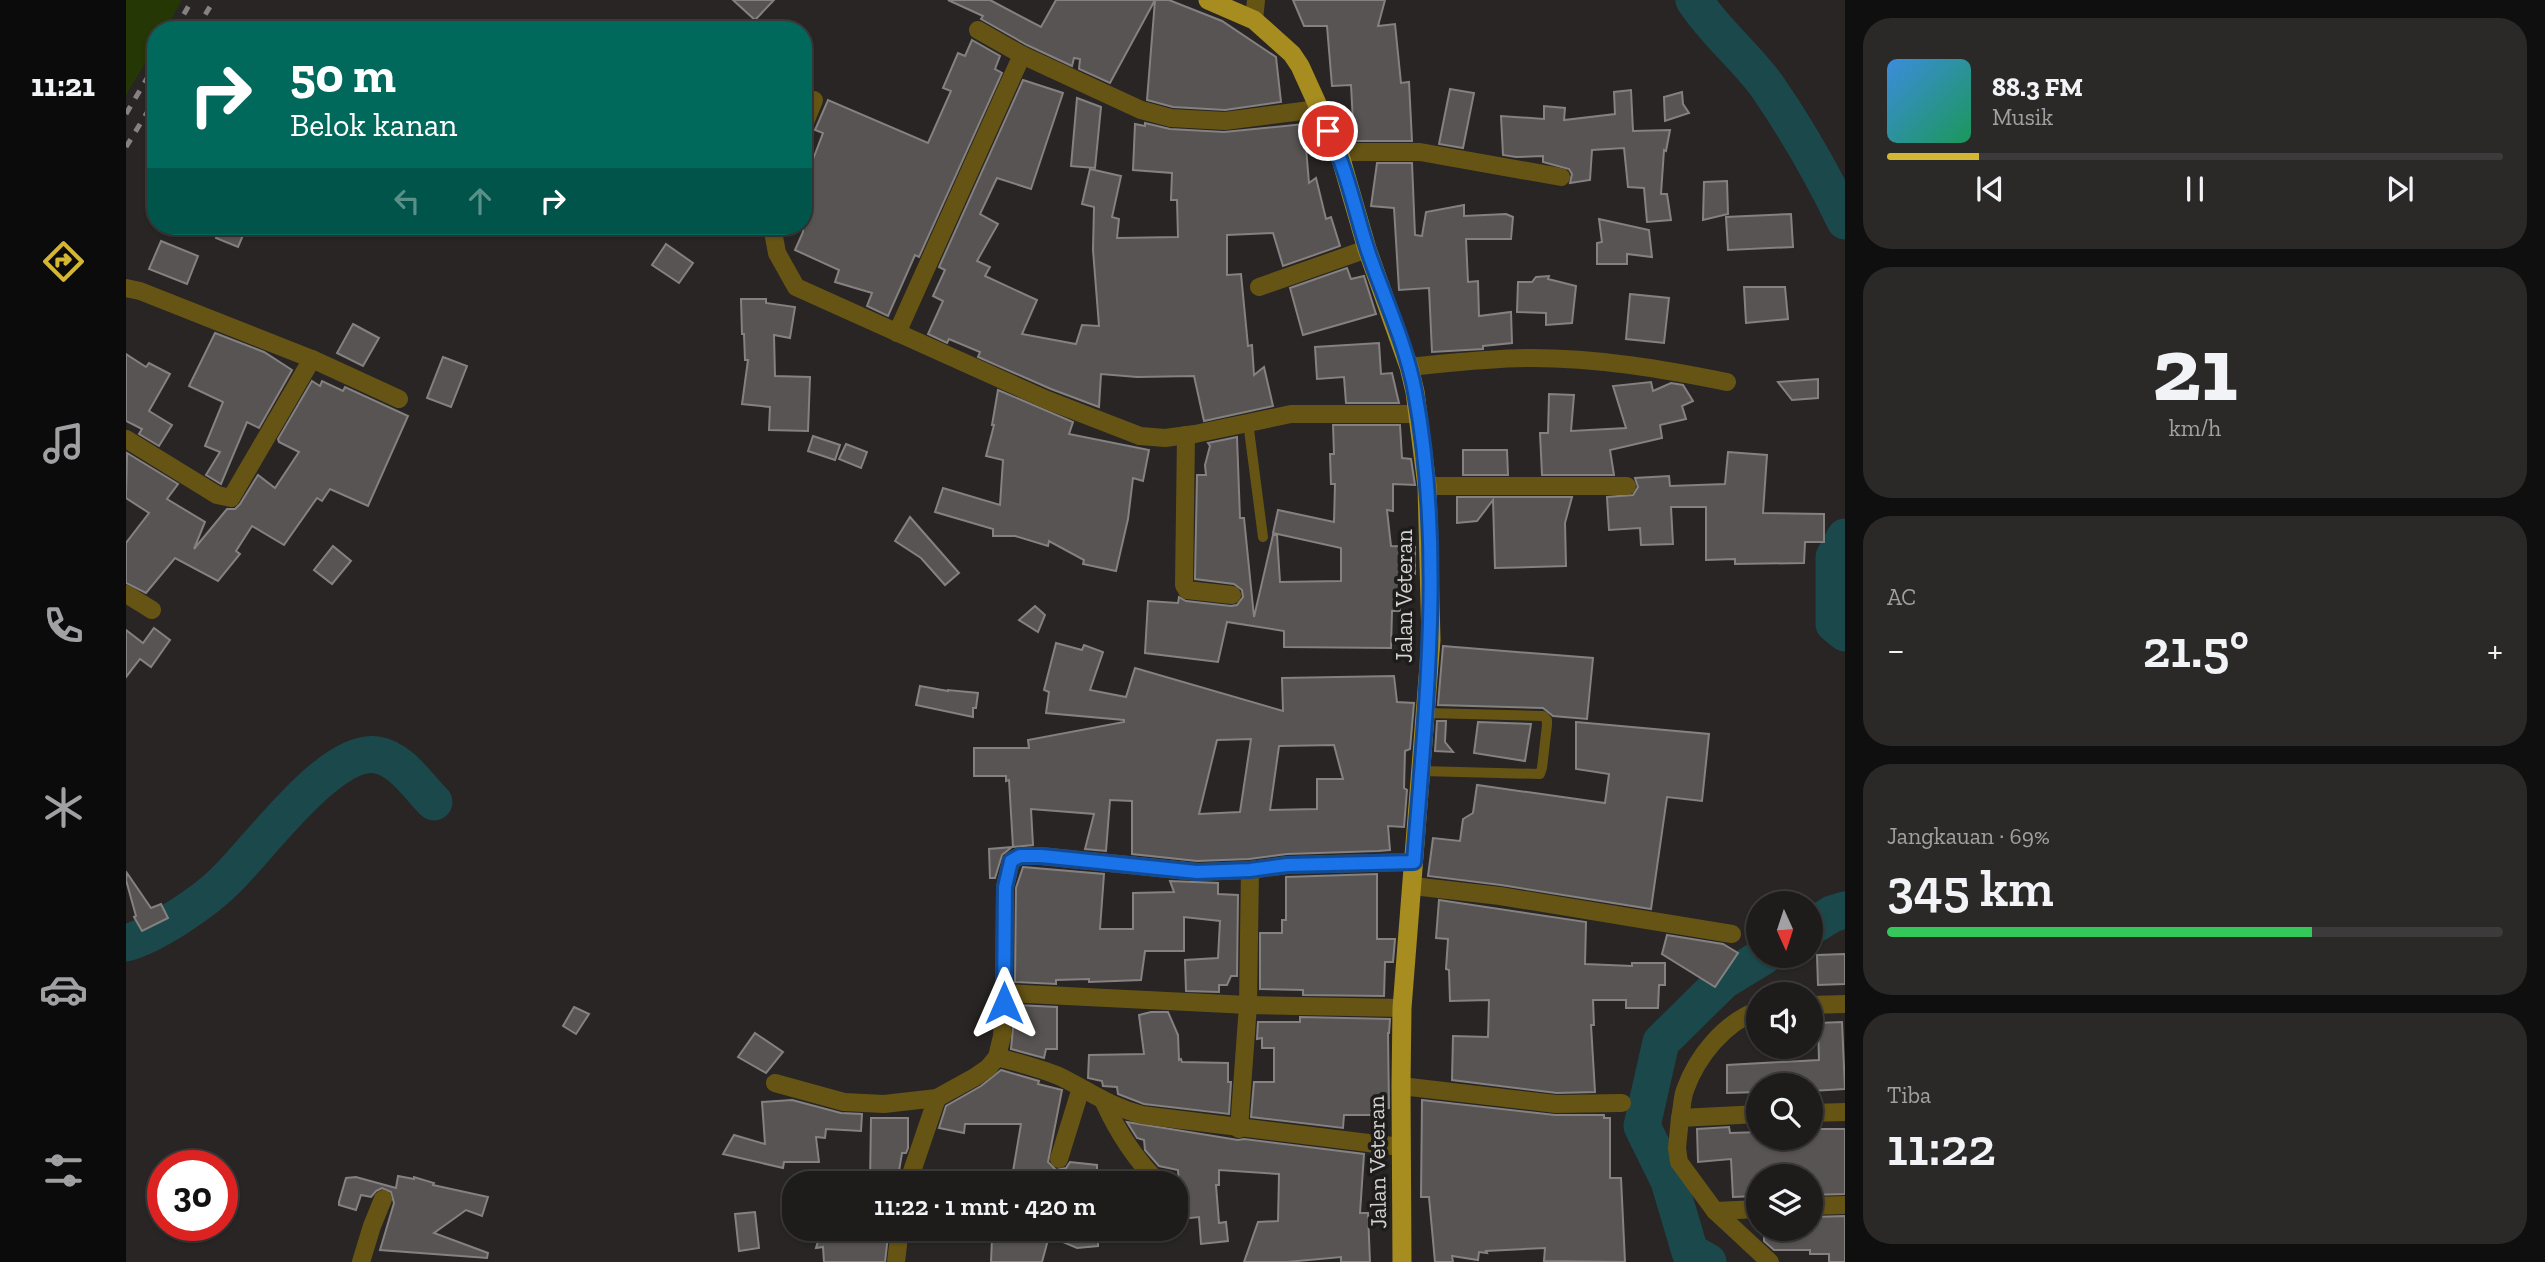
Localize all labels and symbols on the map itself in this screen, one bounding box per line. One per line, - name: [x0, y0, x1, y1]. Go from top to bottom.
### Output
- pin: [1298, 101, 1358, 161]
- street label: Jalan Veteran: [1390, 529, 1418, 663]
- north arrow: [1746, 891, 1824, 968]
- position arrow: [967, 966, 1041, 1040]
- street label: Jalan Veteran: [1362, 1095, 1392, 1229]
- speed limit sign: 30: [147, 1150, 238, 1241]

